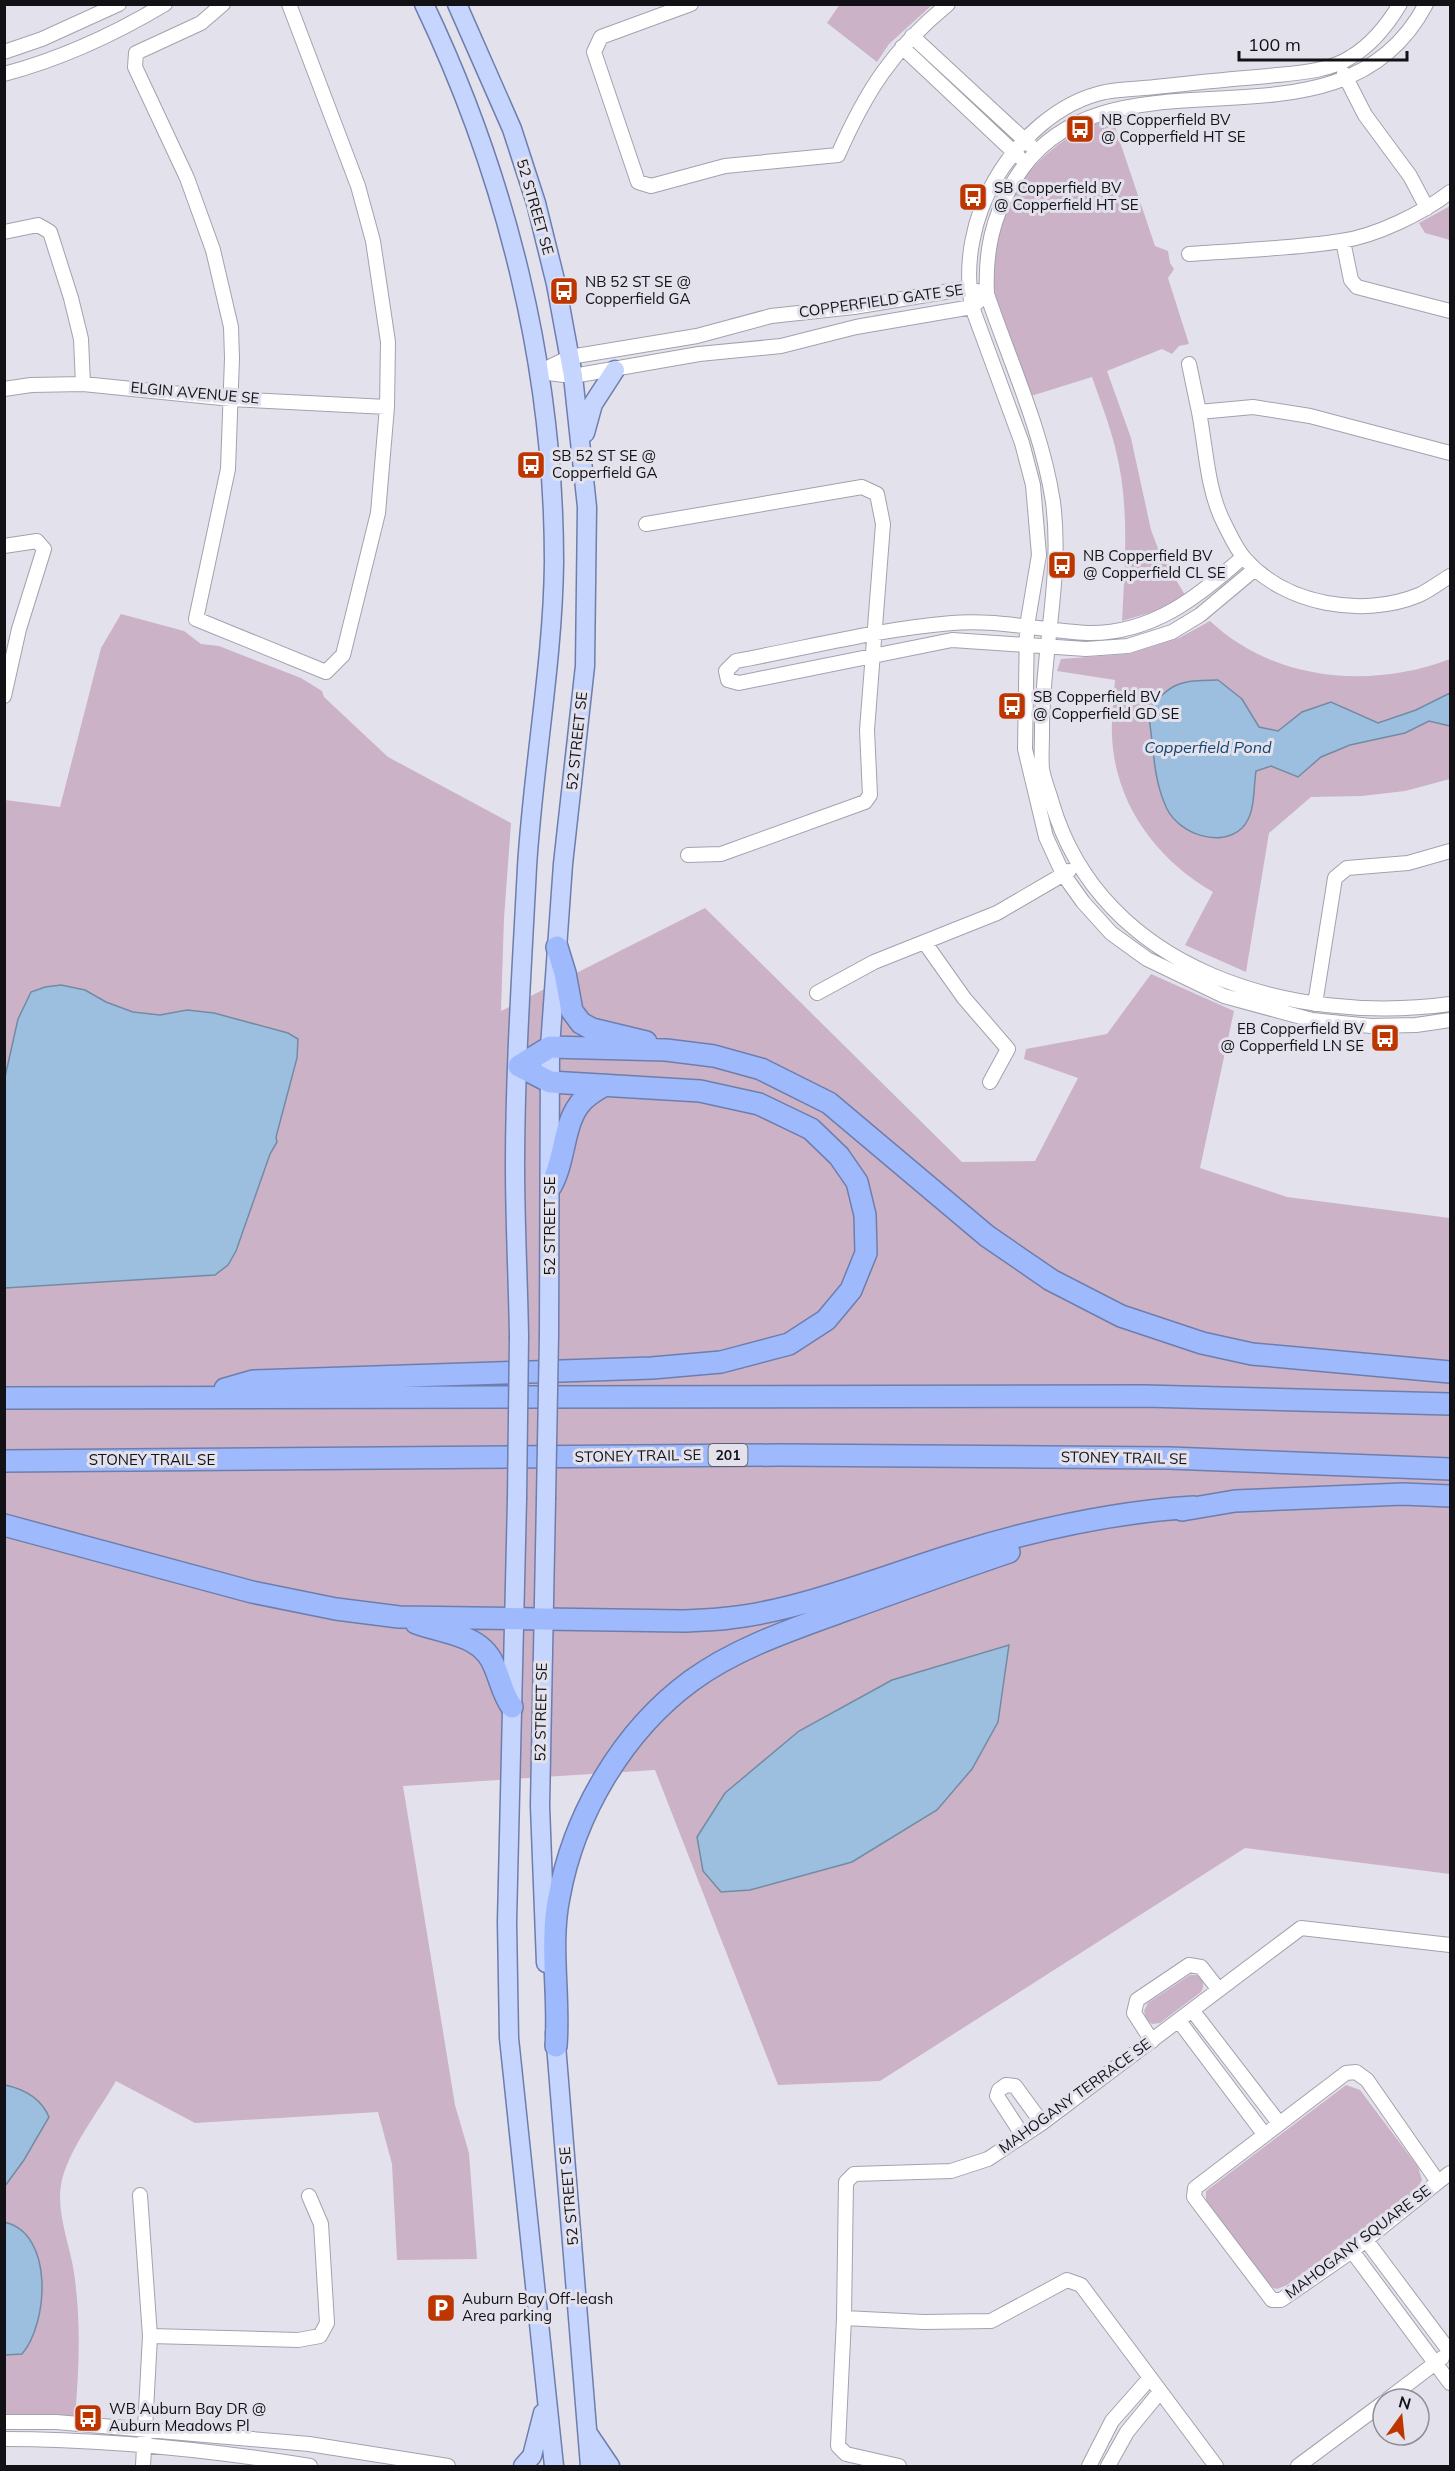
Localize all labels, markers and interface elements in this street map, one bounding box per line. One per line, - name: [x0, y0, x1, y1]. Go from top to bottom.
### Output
- scale bar: [1239, 24, 1407, 62]
- text: 100 m: [1248, 33, 1301, 56]
- place label: NB Copperfield BV @ Copperfield HT SE: [1101, 110, 1246, 146]
- bus stop icon: NB Copperfield BV @ Copperfield HT SE: [1064, 113, 1096, 145]
- street label: 52 STREET SE: [513, 157, 558, 257]
- place label: SB Copperfield BV @ Copperfield HT SE: [994, 178, 1139, 214]
- bus stop icon: SB Copperfield BV @ Copperfield HT SE: [957, 181, 989, 213]
- place label: NB 52 ST SE @ Copperfield GA: [585, 272, 691, 308]
- bus stop icon: NB 52 ST SE @ Copperfield GA: [548, 275, 580, 307]
- street label: COPPERFIELD GATE SE: [798, 280, 964, 321]
- street label: ELGIN AVENUE SE: [130, 377, 260, 408]
- place label: SB 52 ST SE @ Copperfield GA: [552, 446, 658, 482]
- bus stop icon: SB 52 ST SE @ Copperfield GA: [515, 449, 547, 481]
- place label: NB Copperfield BV @ Copperfield CL SE: [1083, 546, 1226, 582]
- bus stop icon: NB Copperfield BV @ Copperfield CL SE: [1046, 549, 1078, 581]
- place label: SB Copperfield BV @ Copperfield GD SE: [1033, 687, 1179, 723]
- bus stop icon: SB Copperfield BV @ Copperfield GD SE: [996, 690, 1028, 722]
- street label: 52 STREET SE: [562, 691, 591, 791]
- water label: Copperfield Pond: [1144, 737, 1272, 757]
- place label: EB Copperfield BV @ Copperfield LN SE: [1221, 1019, 1365, 1055]
- bus stop icon: EB Copperfield BV @ Copperfield LN SE: [1369, 1022, 1401, 1054]
- street label: 52 STREET SE: [540, 1176, 559, 1276]
- road number: 201: [708, 1444, 748, 1466]
- street label: STONEY TRAIL SE: [575, 1445, 702, 1466]
- street label: STONEY TRAIL SE: [1061, 1447, 1188, 1468]
- street label: STONEY TRAIL SE: [89, 1450, 215, 1469]
- street label: 52 STREET SE: [530, 1662, 551, 1762]
- street label: MAHOGANY TERRACE SE: [995, 2034, 1155, 2157]
- street label: 52 STREET SE: [555, 2146, 582, 2246]
- street label: MAHOGANY SQUARE SE: [1281, 2181, 1434, 2303]
- place label: Auburn Bay Off-leash Area parking: [462, 2289, 613, 2325]
- parking icon: Auburn Bay Off-leash Area parking: [425, 2292, 457, 2324]
- north arrow: [1371, 2387, 1431, 2447]
- text: N: [1396, 2391, 1413, 2414]
- place label: WB Auburn Bay DR @ Auburn Meadows Pl: [109, 2399, 266, 2435]
- bus stop icon: WB Auburn Bay DR @ Auburn Meadows Pl: [72, 2402, 104, 2434]

